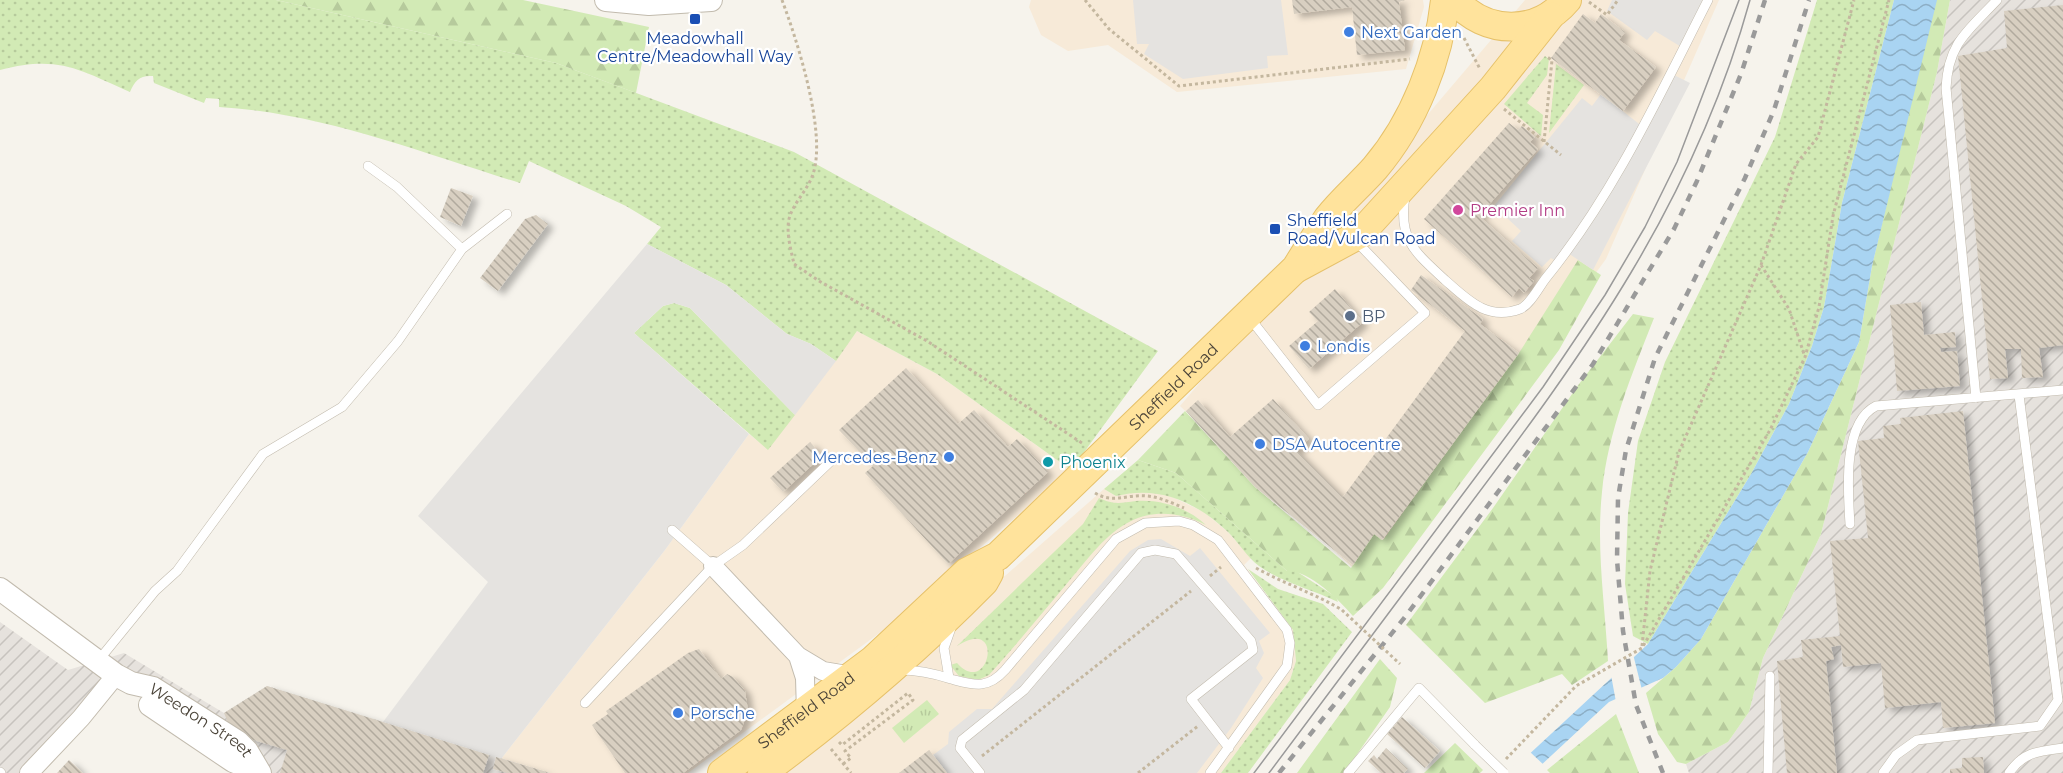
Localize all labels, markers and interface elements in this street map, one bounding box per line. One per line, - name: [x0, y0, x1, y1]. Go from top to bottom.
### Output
- marker: Meadowhall Centre/Meadowhall Way: [688, 12, 702, 26]
- place label: Next Garden: [1361, 23, 1462, 42]
- marker: Next Garden: [1342, 25, 1356, 39]
- place label: Meadowhall Centre/Meadowhall Way: [597, 29, 793, 66]
- place label: Premier Inn: [1470, 201, 1565, 220]
- marker: Premier Inn: [1451, 203, 1465, 217]
- place label: Sheffield Road/Vulcan Road: [1287, 211, 1436, 248]
- marker: Sheffield Road/Vulcan Road: [1268, 222, 1282, 236]
- place label: BP: [1362, 307, 1386, 326]
- marker: BP: [1343, 309, 1357, 323]
- place label: Londis: [1317, 337, 1370, 356]
- marker: Londis: [1298, 339, 1312, 353]
- street label: Sheffield Road: [1125, 340, 1222, 434]
- place label: DSA Autocentre: [1272, 435, 1401, 454]
- marker: DSA Autocentre: [1253, 437, 1267, 451]
- place label: Mercedes-Benz: [812, 448, 937, 467]
- marker: Mercedes-Benz: [942, 450, 956, 464]
- place label: Phoenix: [1060, 453, 1126, 472]
- marker: Phoenix: [1041, 455, 1055, 469]
- street label: Sheffield Road: [754, 668, 859, 753]
- street label: Weedon Street: [146, 679, 257, 761]
- place label: Porsche: [690, 704, 755, 723]
- marker: Porsche: [671, 706, 685, 720]

